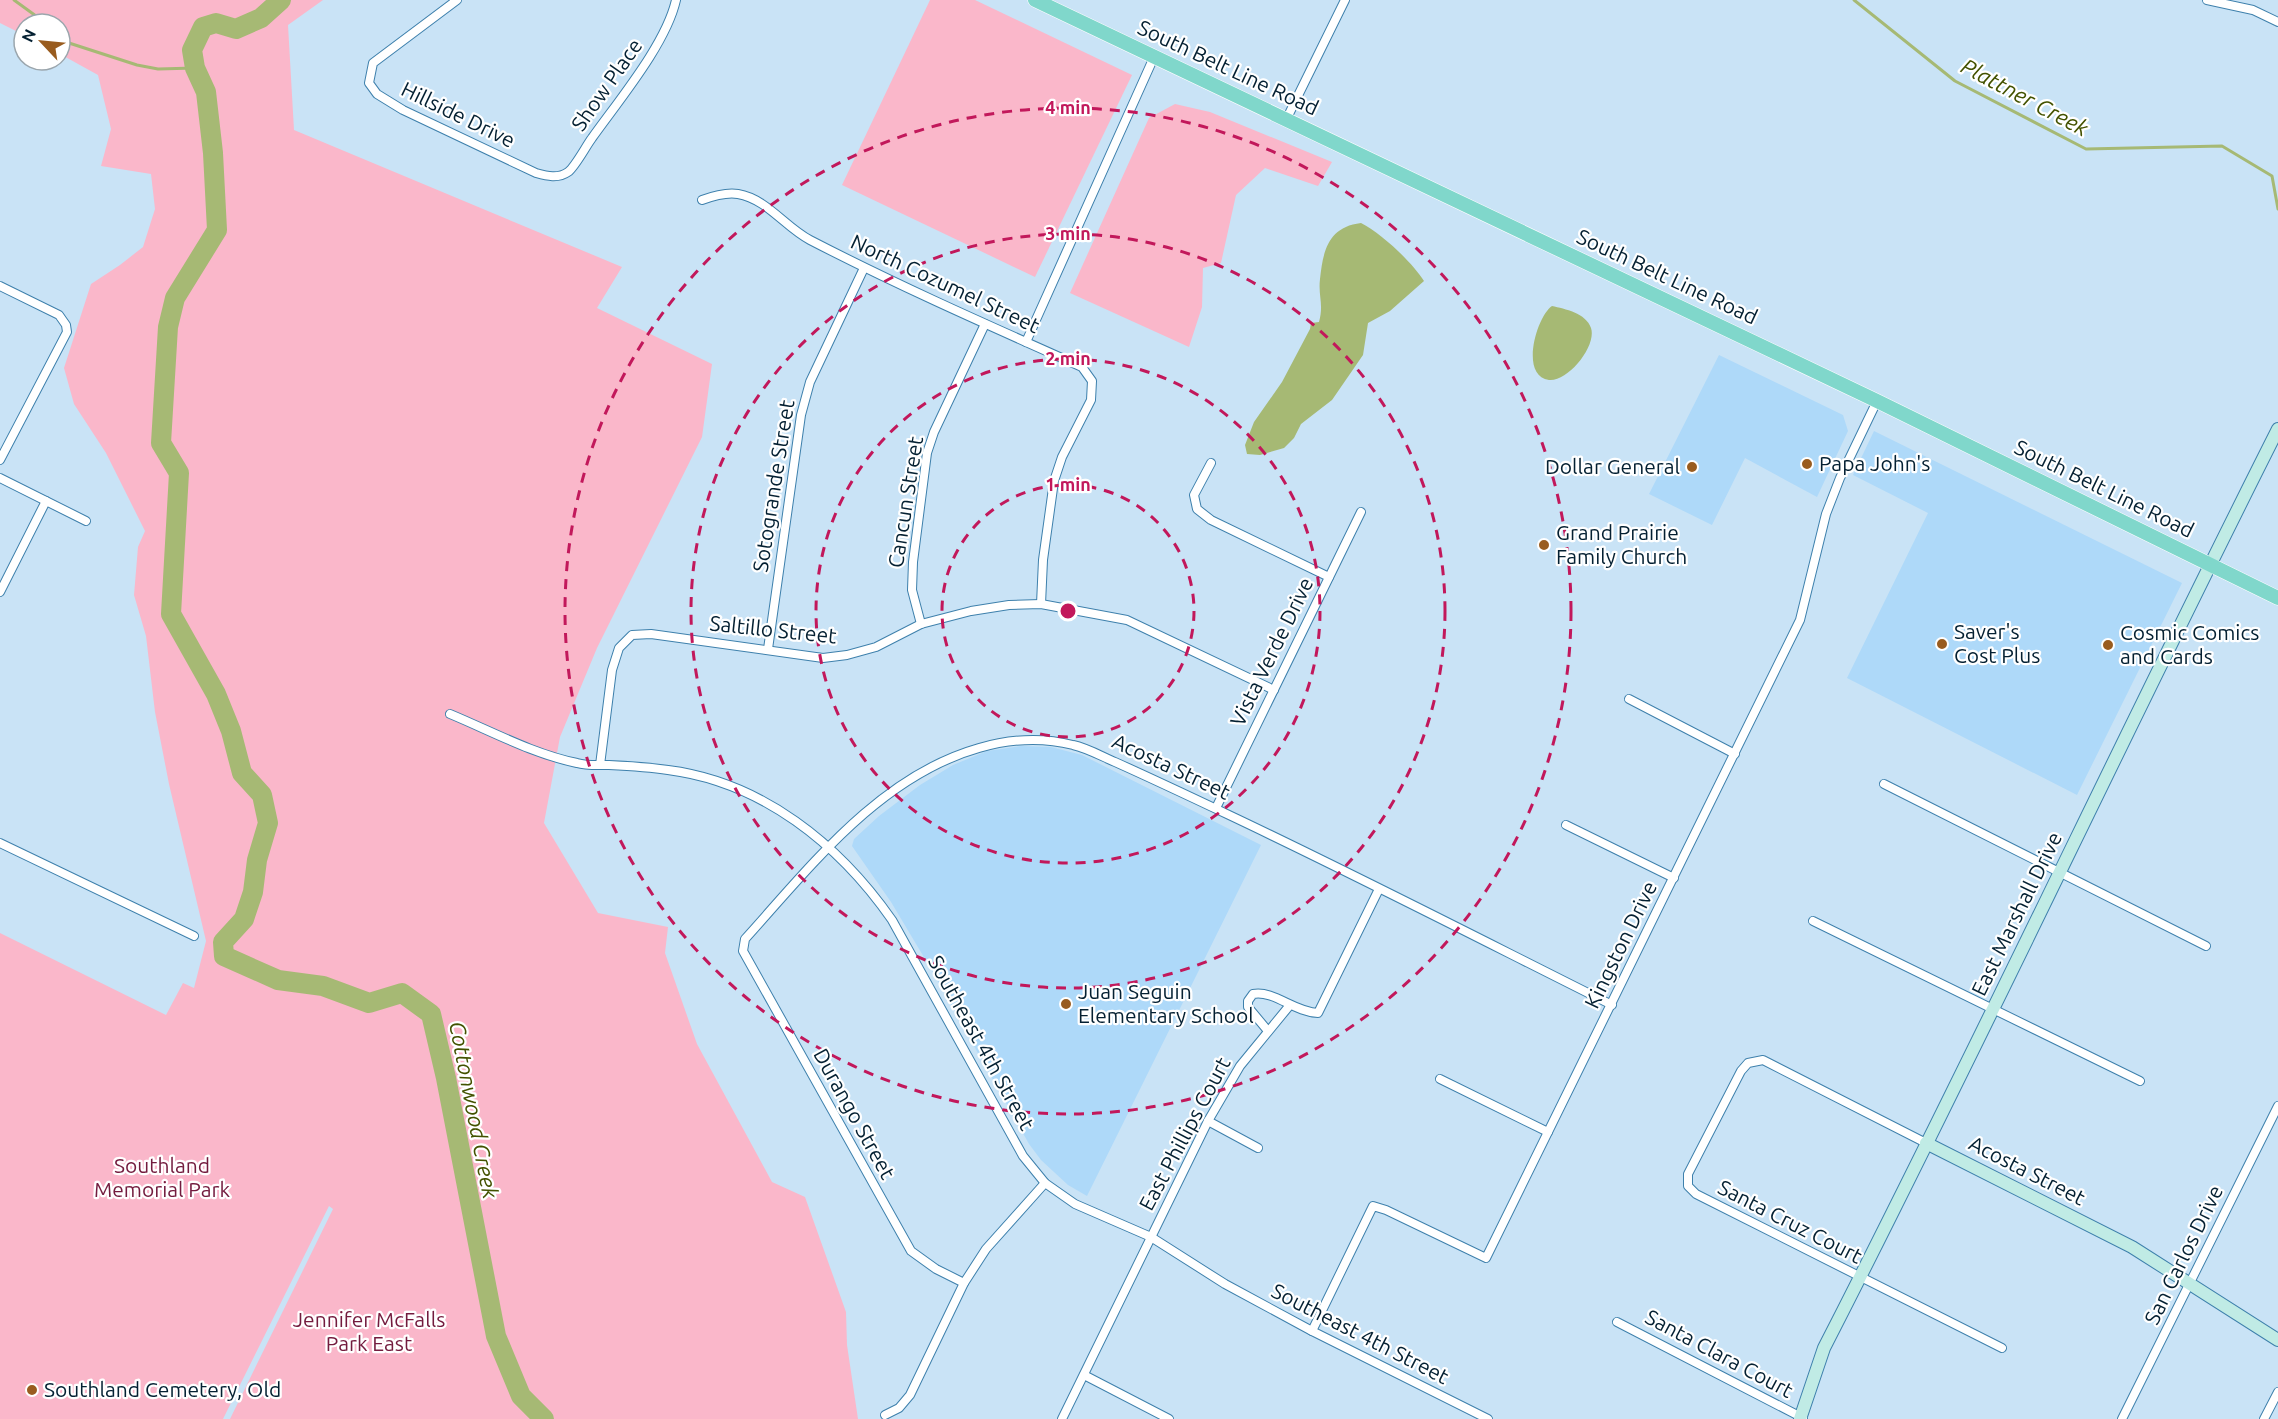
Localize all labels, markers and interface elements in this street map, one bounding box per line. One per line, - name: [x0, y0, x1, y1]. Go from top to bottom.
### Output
- north arrow: [12, 12, 72, 72]
- street label: South Belt Line Road: [1134, 15, 1323, 119]
- text: N: [18, 26, 39, 45]
- street label: Show Place: [566, 34, 647, 135]
- water label: Plattner Creek: [1957, 53, 2094, 141]
- street label: Hillside Drive: [398, 76, 519, 152]
- text: 4 min: [1045, 97, 1091, 117]
- text: 3 min: [1045, 223, 1091, 243]
- street label: South Belt Line Road: [1573, 224, 1762, 328]
- street label: North Cozumel Street: [847, 229, 1044, 337]
- text: 2 min: [1045, 348, 1091, 368]
- street label: Sotogrande Street: [748, 398, 798, 574]
- street label: Cancun Street: [883, 434, 927, 569]
- street label: South Belt Line Road: [2011, 434, 2198, 542]
- place label: Papa John's: [1819, 451, 1930, 475]
- place label: Dollar General: [1545, 454, 1680, 478]
- marker: Papa John's: [1800, 457, 1814, 471]
- marker: Dollar General: [1685, 460, 1699, 474]
- text: 1 min: [1045, 474, 1091, 494]
- place label: Grand Prairie Family Church: [1556, 520, 1687, 568]
- marker: Grand Prairie Family Church: [1537, 538, 1551, 552]
- street label: Vista Verde Drive: [1225, 573, 1318, 730]
- centre of rings: [1058, 601, 1078, 621]
- street label: Saltillo Street: [708, 610, 838, 648]
- place label: Saver's Cost Plus: [1954, 619, 2040, 667]
- place label: Cosmic Comics and Cards: [2120, 620, 2259, 668]
- marker: Saver's Cost Plus: [1935, 637, 1949, 651]
- marker: Cosmic Comics and Cards: [2101, 638, 2115, 652]
- street label: Acosta Street: [1109, 728, 1234, 804]
- street label: East Marshall Drive: [1966, 828, 2066, 999]
- street label: Kingston Drive: [1579, 877, 1661, 1012]
- street label: Southeast 4th Street: [924, 951, 1040, 1134]
- place label: Juan Seguin Elementary School: [1078, 979, 1254, 1027]
- marker: Juan Seguin Elementary School: [1059, 997, 1073, 1011]
- water label: Cottonwood Creek: [445, 1019, 504, 1201]
- street label: Durango Street: [809, 1044, 901, 1183]
- street label: East Phillips Court: [1134, 1053, 1235, 1214]
- street label: Acosta Street: [1965, 1131, 2090, 1210]
- park label: Southland Memorial Park: [94, 1153, 230, 1201]
- street label: Santa Cruz Court: [1714, 1174, 1866, 1268]
- street label: San Carlos Drive: [2139, 1181, 2227, 1328]
- street label: Southeast 4th Street: [1268, 1278, 1453, 1388]
- street label: Santa Clara Court: [1642, 1304, 1797, 1402]
- park label: Jennifer McFalls Park East: [293, 1307, 445, 1355]
- place label: Southland Cemetery, Old: [44, 1377, 281, 1401]
- marker: Southland Cemetery, Old: [25, 1383, 39, 1397]

